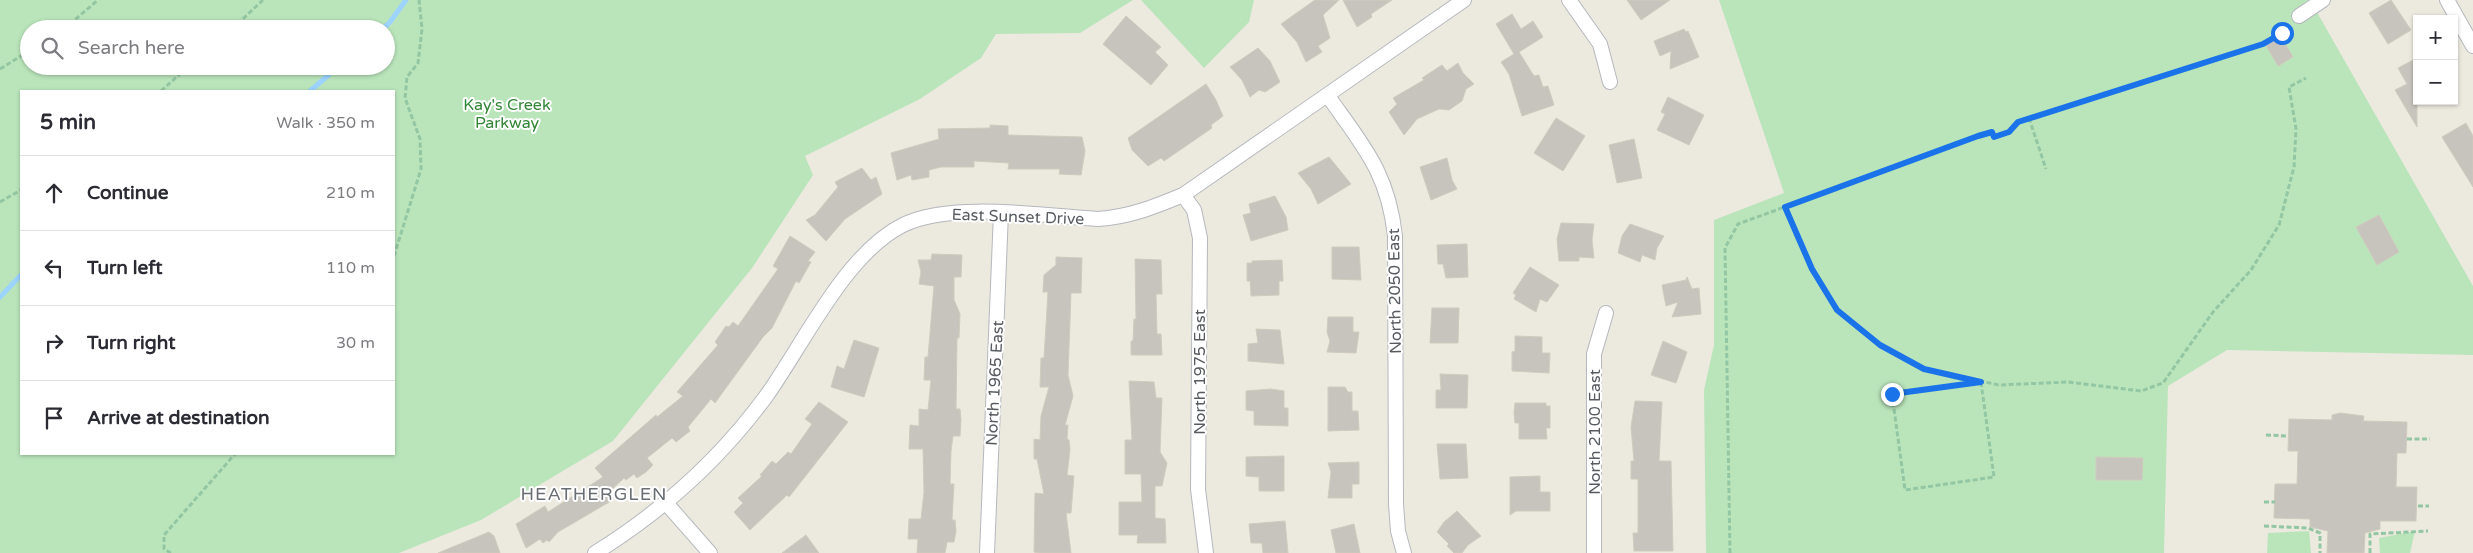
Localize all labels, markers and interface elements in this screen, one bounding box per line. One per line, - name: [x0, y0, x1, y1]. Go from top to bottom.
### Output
- map controls: [2413, 15, 2458, 105]
- button: +: [2413, 15, 2458, 60]
- search box: [20, 20, 395, 75]
- route start: [2271, 22, 2294, 45]
- icon: search: [38, 34, 66, 62]
- text: Search here: [78, 37, 185, 59]
- button: −: [2413, 60, 2458, 105]
- park label: Kay's Creek Parkway: [463, 95, 551, 133]
- text: 5 min: [40, 110, 96, 135]
- text: Walk · 350 m: [276, 113, 375, 133]
- icon: ahead: [40, 179, 68, 207]
- text: Continue: [87, 182, 169, 204]
- text: 210 m: [326, 183, 375, 203]
- street label: East Sunset Drive: [951, 205, 1085, 229]
- street label: North 2050 East: [1384, 228, 1406, 354]
- icon: left: [40, 254, 68, 282]
- text: Turn left: [87, 257, 163, 279]
- text: 110 m: [326, 258, 375, 278]
- street label: North 1975 East: [1190, 309, 1210, 435]
- street label: North 1965 East: [982, 320, 1008, 446]
- icon: right: [40, 329, 68, 357]
- text: Turn right: [87, 332, 175, 354]
- text: 30 m: [336, 333, 375, 353]
- street label: North 2100 East: [1585, 369, 1605, 495]
- route end: [1881, 383, 1904, 406]
- icon: arrive: [40, 404, 68, 432]
- text: Arrive at destination: [87, 407, 270, 429]
- district label: HEATHERGLEN: [520, 483, 668, 505]

